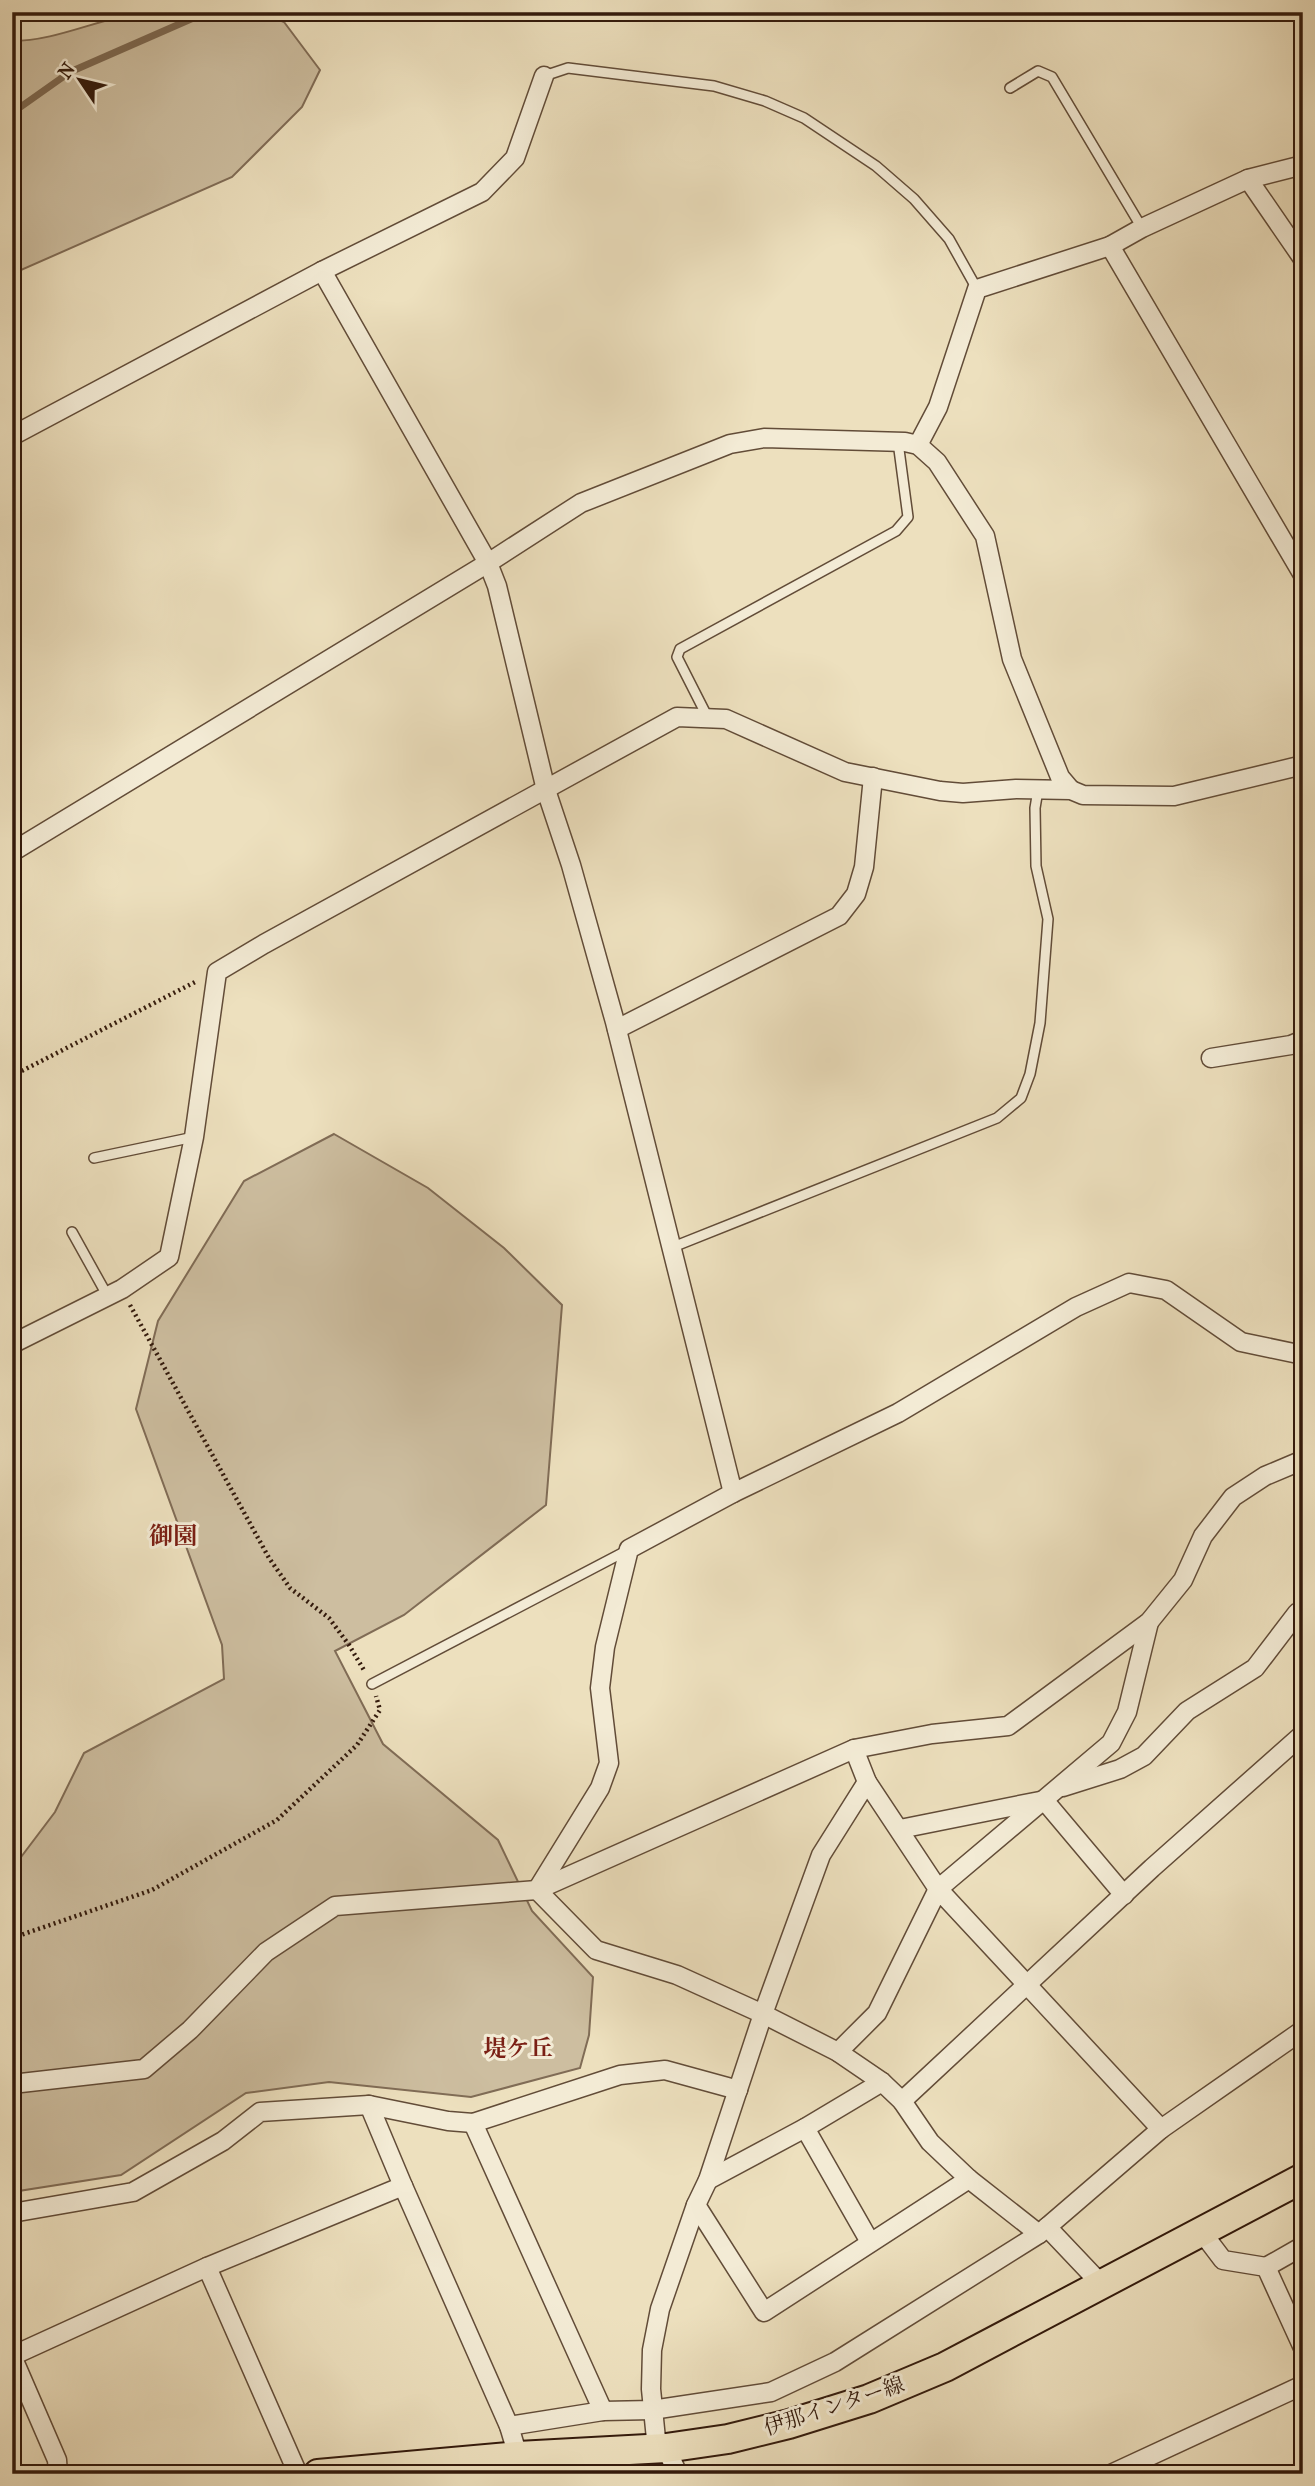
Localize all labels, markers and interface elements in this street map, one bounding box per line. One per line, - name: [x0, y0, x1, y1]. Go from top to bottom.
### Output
- north arrow: [46, 46, 116, 116]
- text: N: [54, 58, 80, 83]
- district label: 御園: [149, 1522, 197, 1550]
- district label: 堤ケ丘: [484, 2035, 553, 2062]
- street label: 伊那インター線: [761, 2372, 907, 2440]

